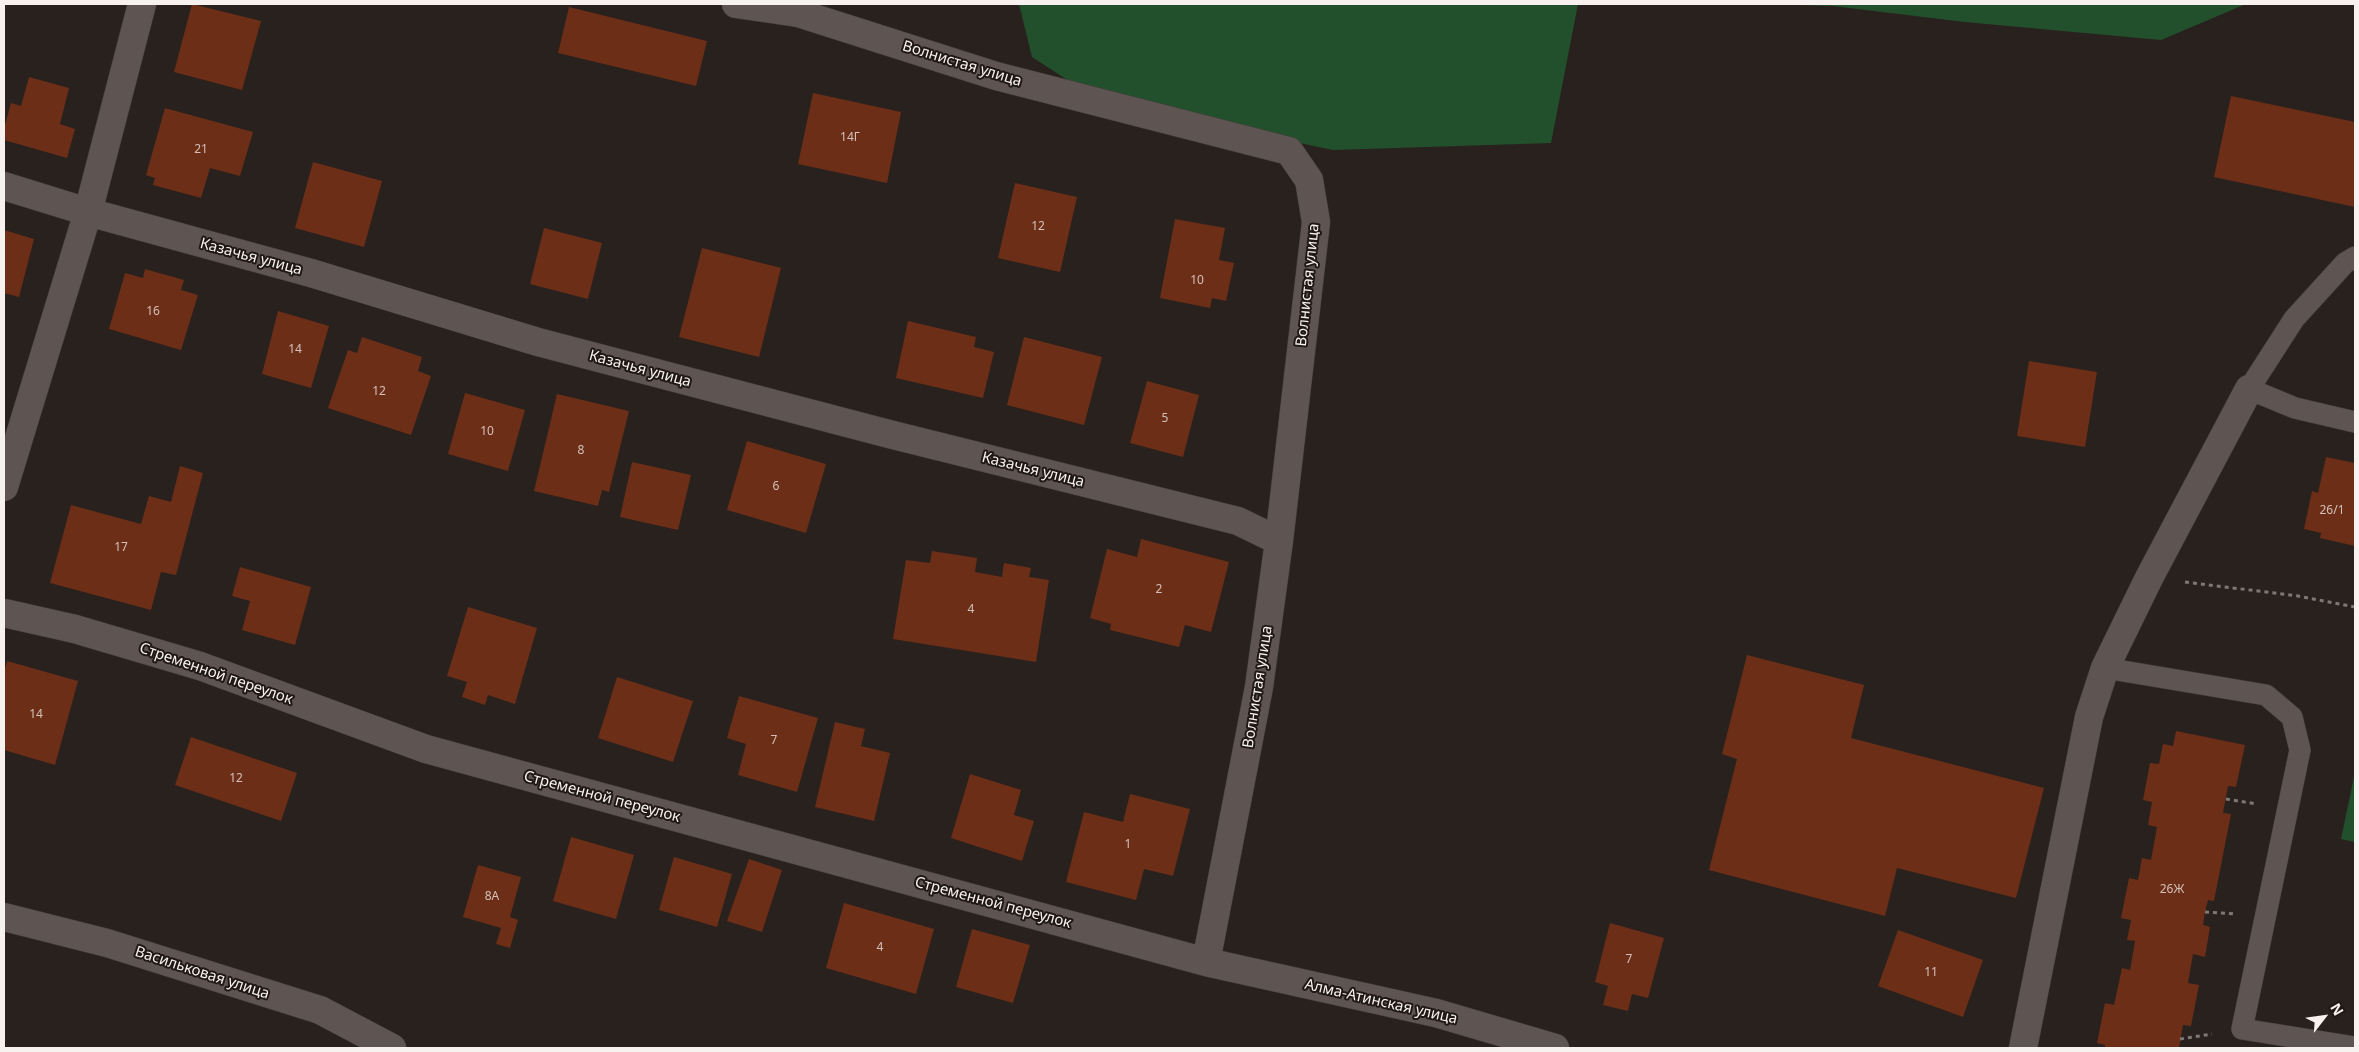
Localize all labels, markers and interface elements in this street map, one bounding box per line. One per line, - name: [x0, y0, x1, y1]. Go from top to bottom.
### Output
- street label: Волнистая улица: [900, 37, 1024, 91]
- house number: 14Г: [840, 131, 860, 145]
- house number: 21: [194, 143, 208, 157]
- house number: 12: [1031, 220, 1045, 234]
- street label: Волнистая улица: [1293, 223, 1323, 347]
- street label: Казачья улица: [198, 235, 304, 279]
- house number: 10: [1190, 274, 1204, 288]
- house number: 16: [146, 305, 160, 319]
- house number: 14: [288, 343, 302, 357]
- street label: Казачья улица: [587, 347, 693, 391]
- house number: 12: [372, 385, 386, 399]
- house number: 5: [1162, 412, 1168, 426]
- house number: 10: [480, 425, 494, 439]
- house number: 8: [578, 444, 584, 458]
- street label: Казачья улица: [980, 449, 1086, 491]
- house number: 6: [773, 480, 779, 494]
- house number: 26/1: [2319, 504, 2345, 518]
- house number: 17: [114, 541, 128, 555]
- house number: 2: [1156, 583, 1162, 597]
- house number: 4: [968, 603, 974, 617]
- street label: Волнистая улица: [1239, 624, 1277, 750]
- street label: Стременной переулок: [137, 639, 295, 709]
- house number: 14: [29, 708, 43, 722]
- house number: 7: [771, 734, 777, 748]
- street label: Стременной переулок: [522, 767, 682, 827]
- house number: 12: [229, 772, 243, 786]
- house number: 1: [1125, 838, 1131, 852]
- street label: Стременной переулок: [913, 873, 1073, 933]
- house number: 26Ж: [2160, 883, 2184, 897]
- house number: 8А: [485, 890, 499, 904]
- house number: 4: [877, 941, 883, 955]
- street label: Васильковая улица: [133, 943, 271, 1003]
- house number: 7: [1626, 953, 1632, 967]
- house number: 11: [1924, 966, 1938, 980]
- street label: Алма-Атинская улица: [1303, 976, 1459, 1028]
- north arrow: [2299, 992, 2349, 1042]
- text: N: [2326, 1000, 2348, 1019]

